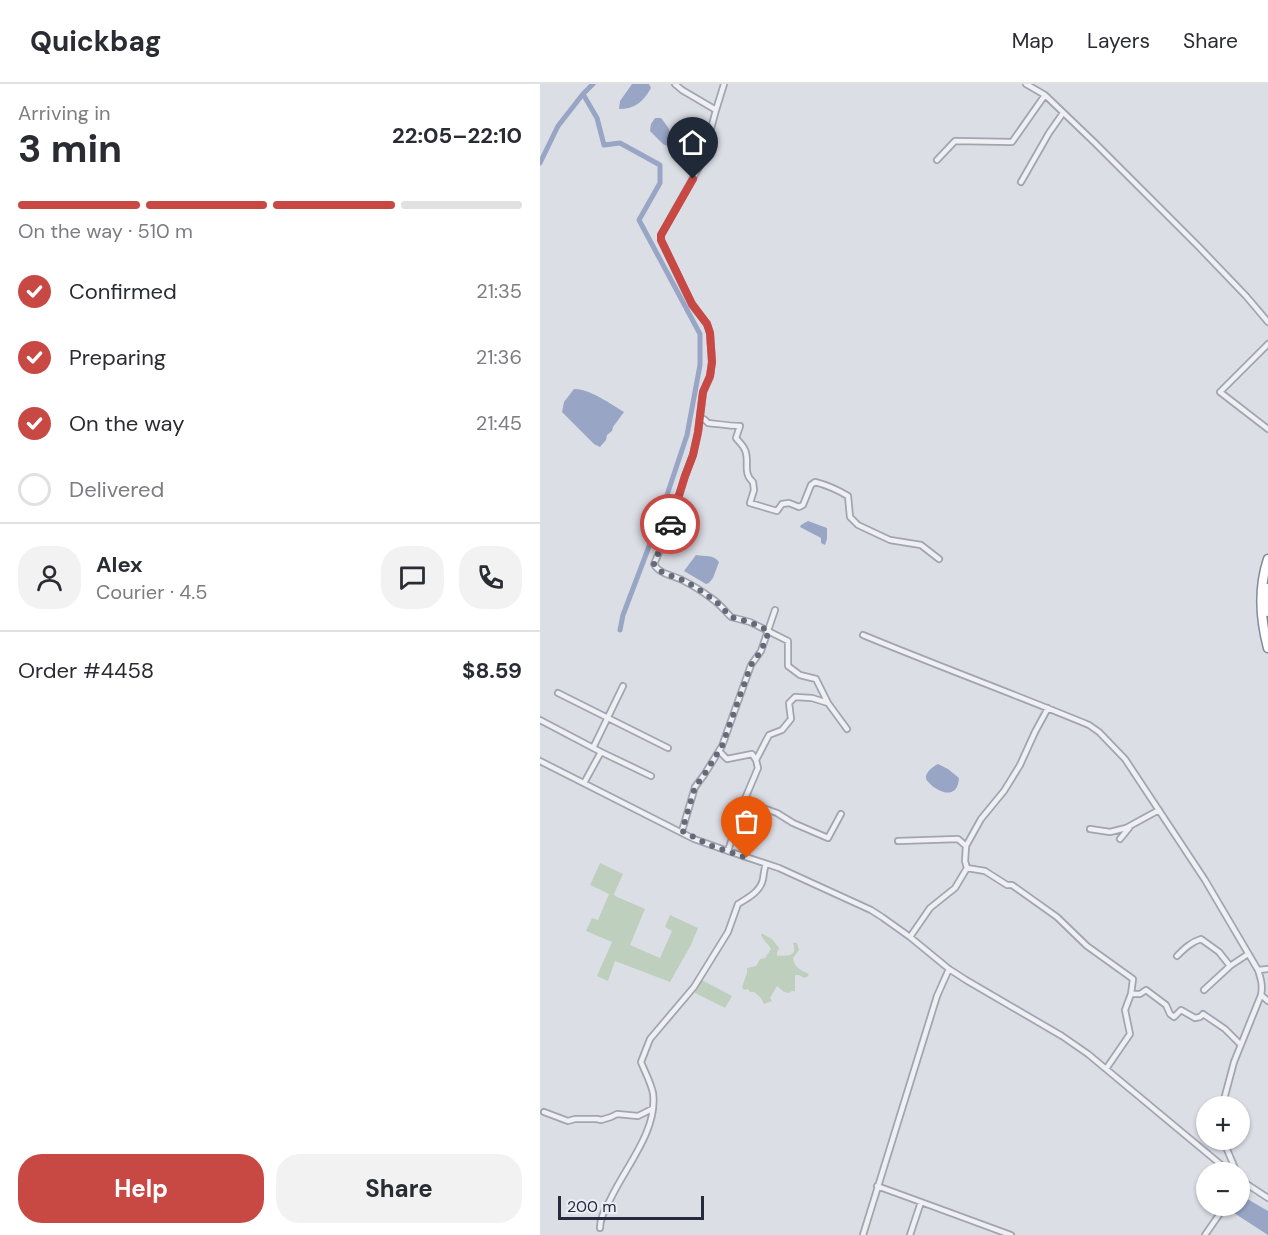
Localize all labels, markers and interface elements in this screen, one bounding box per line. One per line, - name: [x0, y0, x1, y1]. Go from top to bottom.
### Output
- text: Quickbag: [30, 23, 162, 60]
- text: Map: [1012, 27, 1054, 55]
- text: Layers: [1087, 27, 1150, 55]
- text: Share: [1183, 27, 1238, 55]
- text: Arriving in: [18, 100, 110, 126]
- pin: [667, 117, 718, 179]
- text: 22:05–22:10: [392, 121, 522, 150]
- text: 3 min: [18, 123, 122, 174]
- icon: home: [676, 126, 709, 159]
- text: On the way · 510 m: [18, 218, 193, 244]
- icon: check: [18, 275, 51, 308]
- text: Confirmed: [69, 277, 177, 306]
- text: 21:35: [476, 278, 522, 304]
- icon: check: [18, 341, 51, 374]
- text: Preparing: [69, 343, 166, 372]
- text: 21:36: [476, 344, 522, 370]
- icon: check: [18, 407, 51, 440]
- text: On the way: [69, 409, 184, 438]
- text: 21:45: [476, 410, 522, 436]
- text: Delivered: [69, 475, 164, 504]
- courier: [640, 494, 700, 554]
- icon: car: [654, 508, 687, 541]
- button: person: [18, 546, 81, 609]
- button: chat: [381, 546, 444, 609]
- button: phone: [459, 546, 522, 609]
- text: Alex: [96, 550, 143, 579]
- text: Courier · 4.5: [96, 579, 208, 605]
- text: Order #4458: [18, 656, 154, 685]
- text: $8.59: [462, 656, 522, 685]
- pin: [721, 796, 772, 858]
- icon: bag: [730, 805, 763, 838]
- map controls: [1196, 1096, 1250, 1216]
- button: +: [1196, 1096, 1250, 1150]
- button: Help: [18, 1154, 264, 1223]
- button: Share: [276, 1154, 522, 1223]
- button: −: [1196, 1162, 1250, 1216]
- scale bar: [558, 1193, 704, 1220]
- text: 200 m: [567, 1196, 616, 1217]

